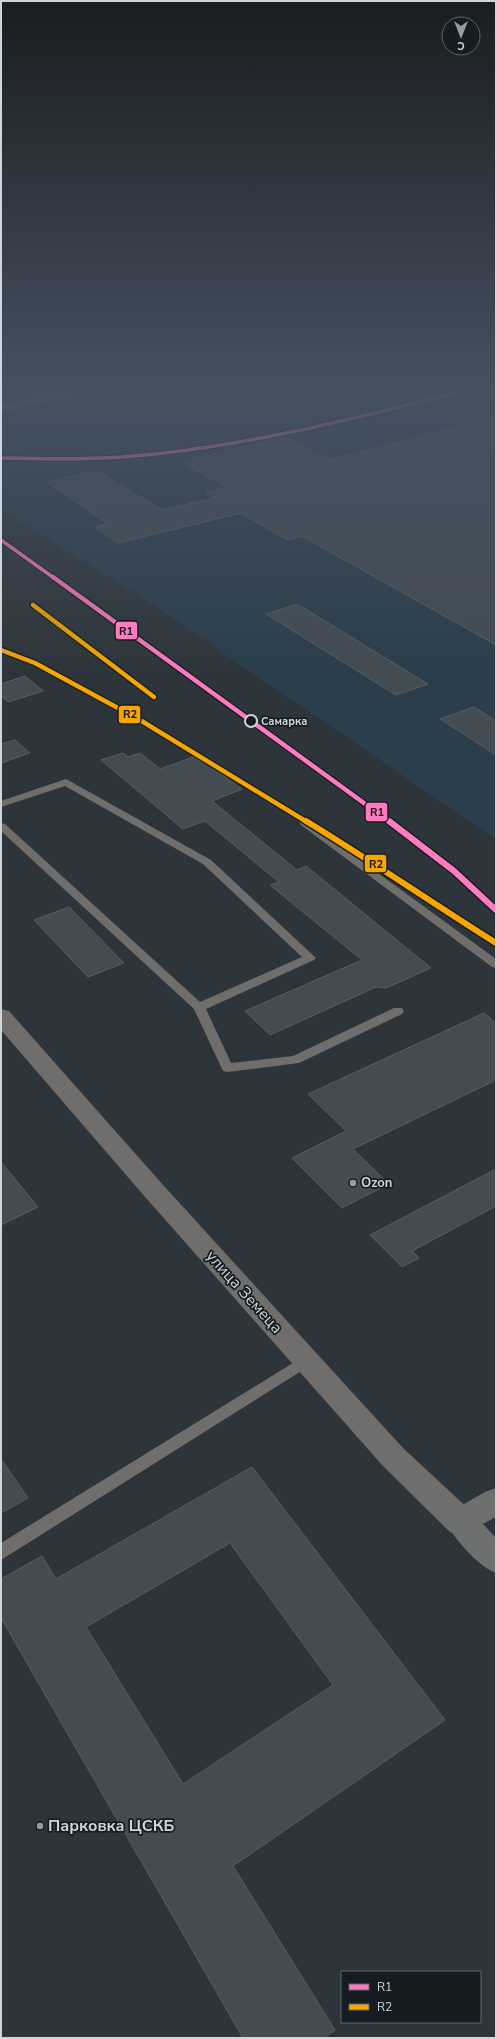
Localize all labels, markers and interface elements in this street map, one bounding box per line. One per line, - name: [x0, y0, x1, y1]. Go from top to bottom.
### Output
- north arrow: [441, 16, 481, 56]
- text: С: [457, 38, 465, 53]
- line badge: R1: [115, 621, 138, 640]
- text: R1: [119, 624, 133, 639]
- line badge: R2: [118, 705, 141, 724]
- text: R2: [123, 707, 137, 722]
- marker: Самарка: [244, 714, 258, 728]
- place label: Самарка: [261, 714, 307, 729]
- line badge: R1: [365, 802, 388, 822]
- text: R1: [370, 805, 384, 820]
- line badge: R2: [364, 854, 387, 873]
- text: R2: [369, 857, 383, 872]
- place label: Ozon: [361, 1174, 392, 1192]
- marker: Ozon: [348, 1178, 358, 1188]
- street label: улица Земеца: [201, 1246, 287, 1338]
- place label: Парковка ЦСКБ: [48, 1815, 174, 1837]
- marker: Парковка ЦСКБ: [35, 1821, 45, 1831]
- legend: [341, 1971, 481, 2023]
- text: R1: [377, 1979, 392, 1995]
- text: R2: [377, 1999, 392, 2015]

